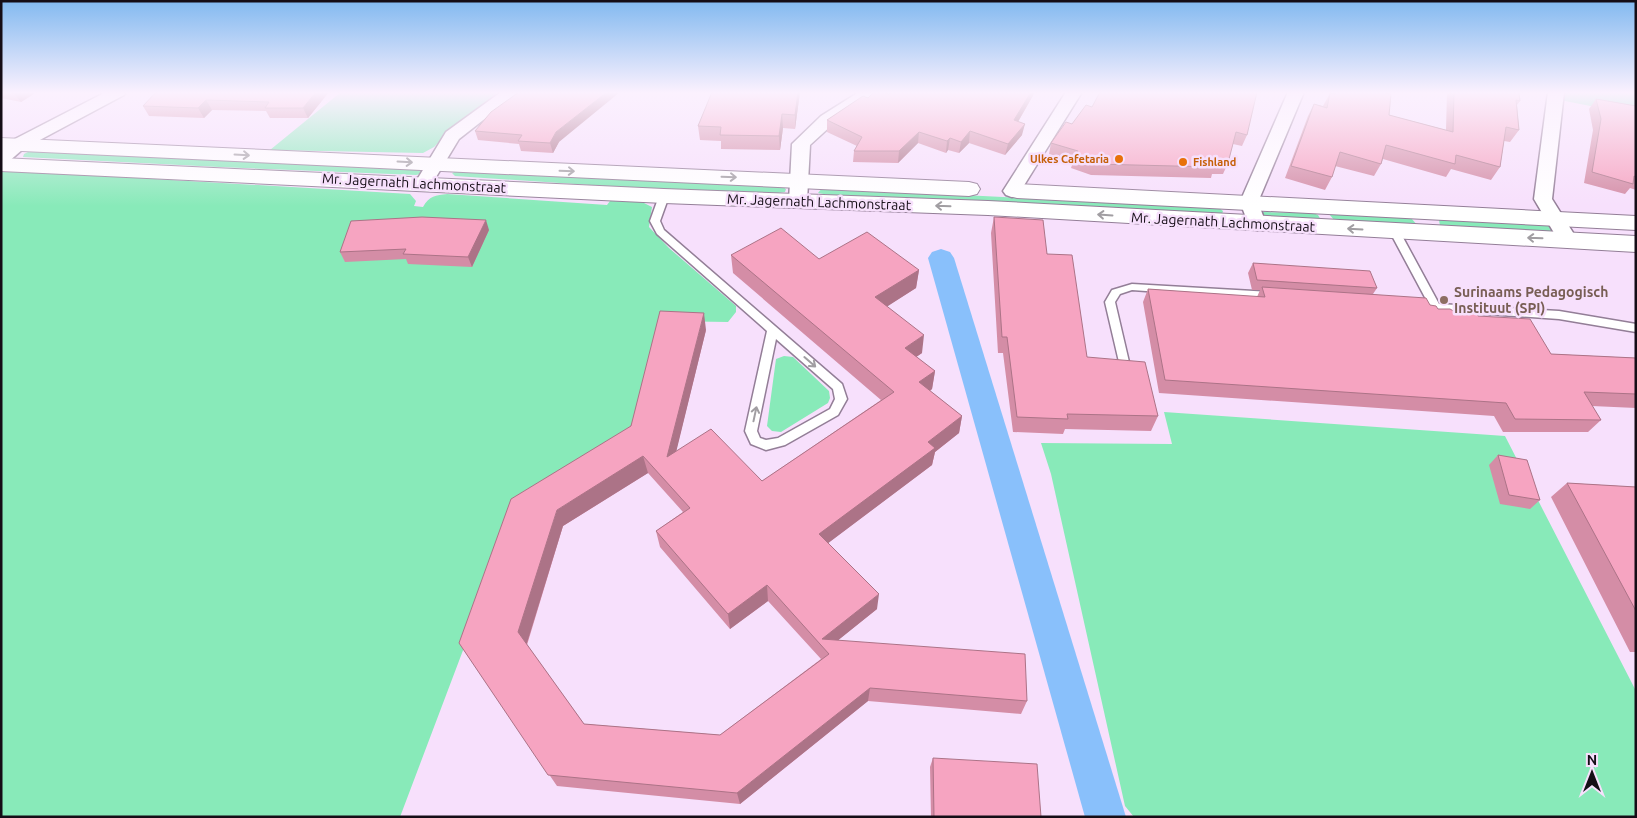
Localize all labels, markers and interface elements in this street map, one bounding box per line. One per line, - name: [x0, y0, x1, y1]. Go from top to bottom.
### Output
- one-way arrow: [234, 150, 250, 159]
- place label: Ulkes Cafetaria: [1030, 153, 1109, 165]
- marker: Ulkes Cafetaria: [1113, 153, 1125, 165]
- marker: Fishland: [1177, 156, 1189, 168]
- place label: Fishland: [1193, 156, 1236, 168]
- one-way arrow: [396, 158, 412, 167]
- one-way arrow: [558, 166, 575, 176]
- street label: Mr. Jagernath Lachmonstraat: [321, 170, 507, 196]
- one-way arrow: [721, 173, 737, 182]
- street label: Mr. Jagernath Lachmonstraat: [727, 191, 912, 213]
- one-way arrow: [935, 202, 951, 211]
- street label: Mr. Jagernath Lachmonstraat: [1130, 209, 1316, 235]
- one-way arrow: [1098, 211, 1114, 220]
- one-way arrow: [1347, 225, 1363, 234]
- one-way arrow: [1527, 233, 1543, 242]
- place label: Surinaams Pedagogisch Instituut (SPI): [1454, 284, 1608, 316]
- marker: Surinaams Pedagogisch Instituut (SPI): [1438, 294, 1450, 306]
- one-way arrow: [803, 357, 816, 368]
- one-way arrow: [750, 407, 760, 423]
- north arrow: [1567, 748, 1617, 798]
- text: N: [1587, 752, 1597, 768]

